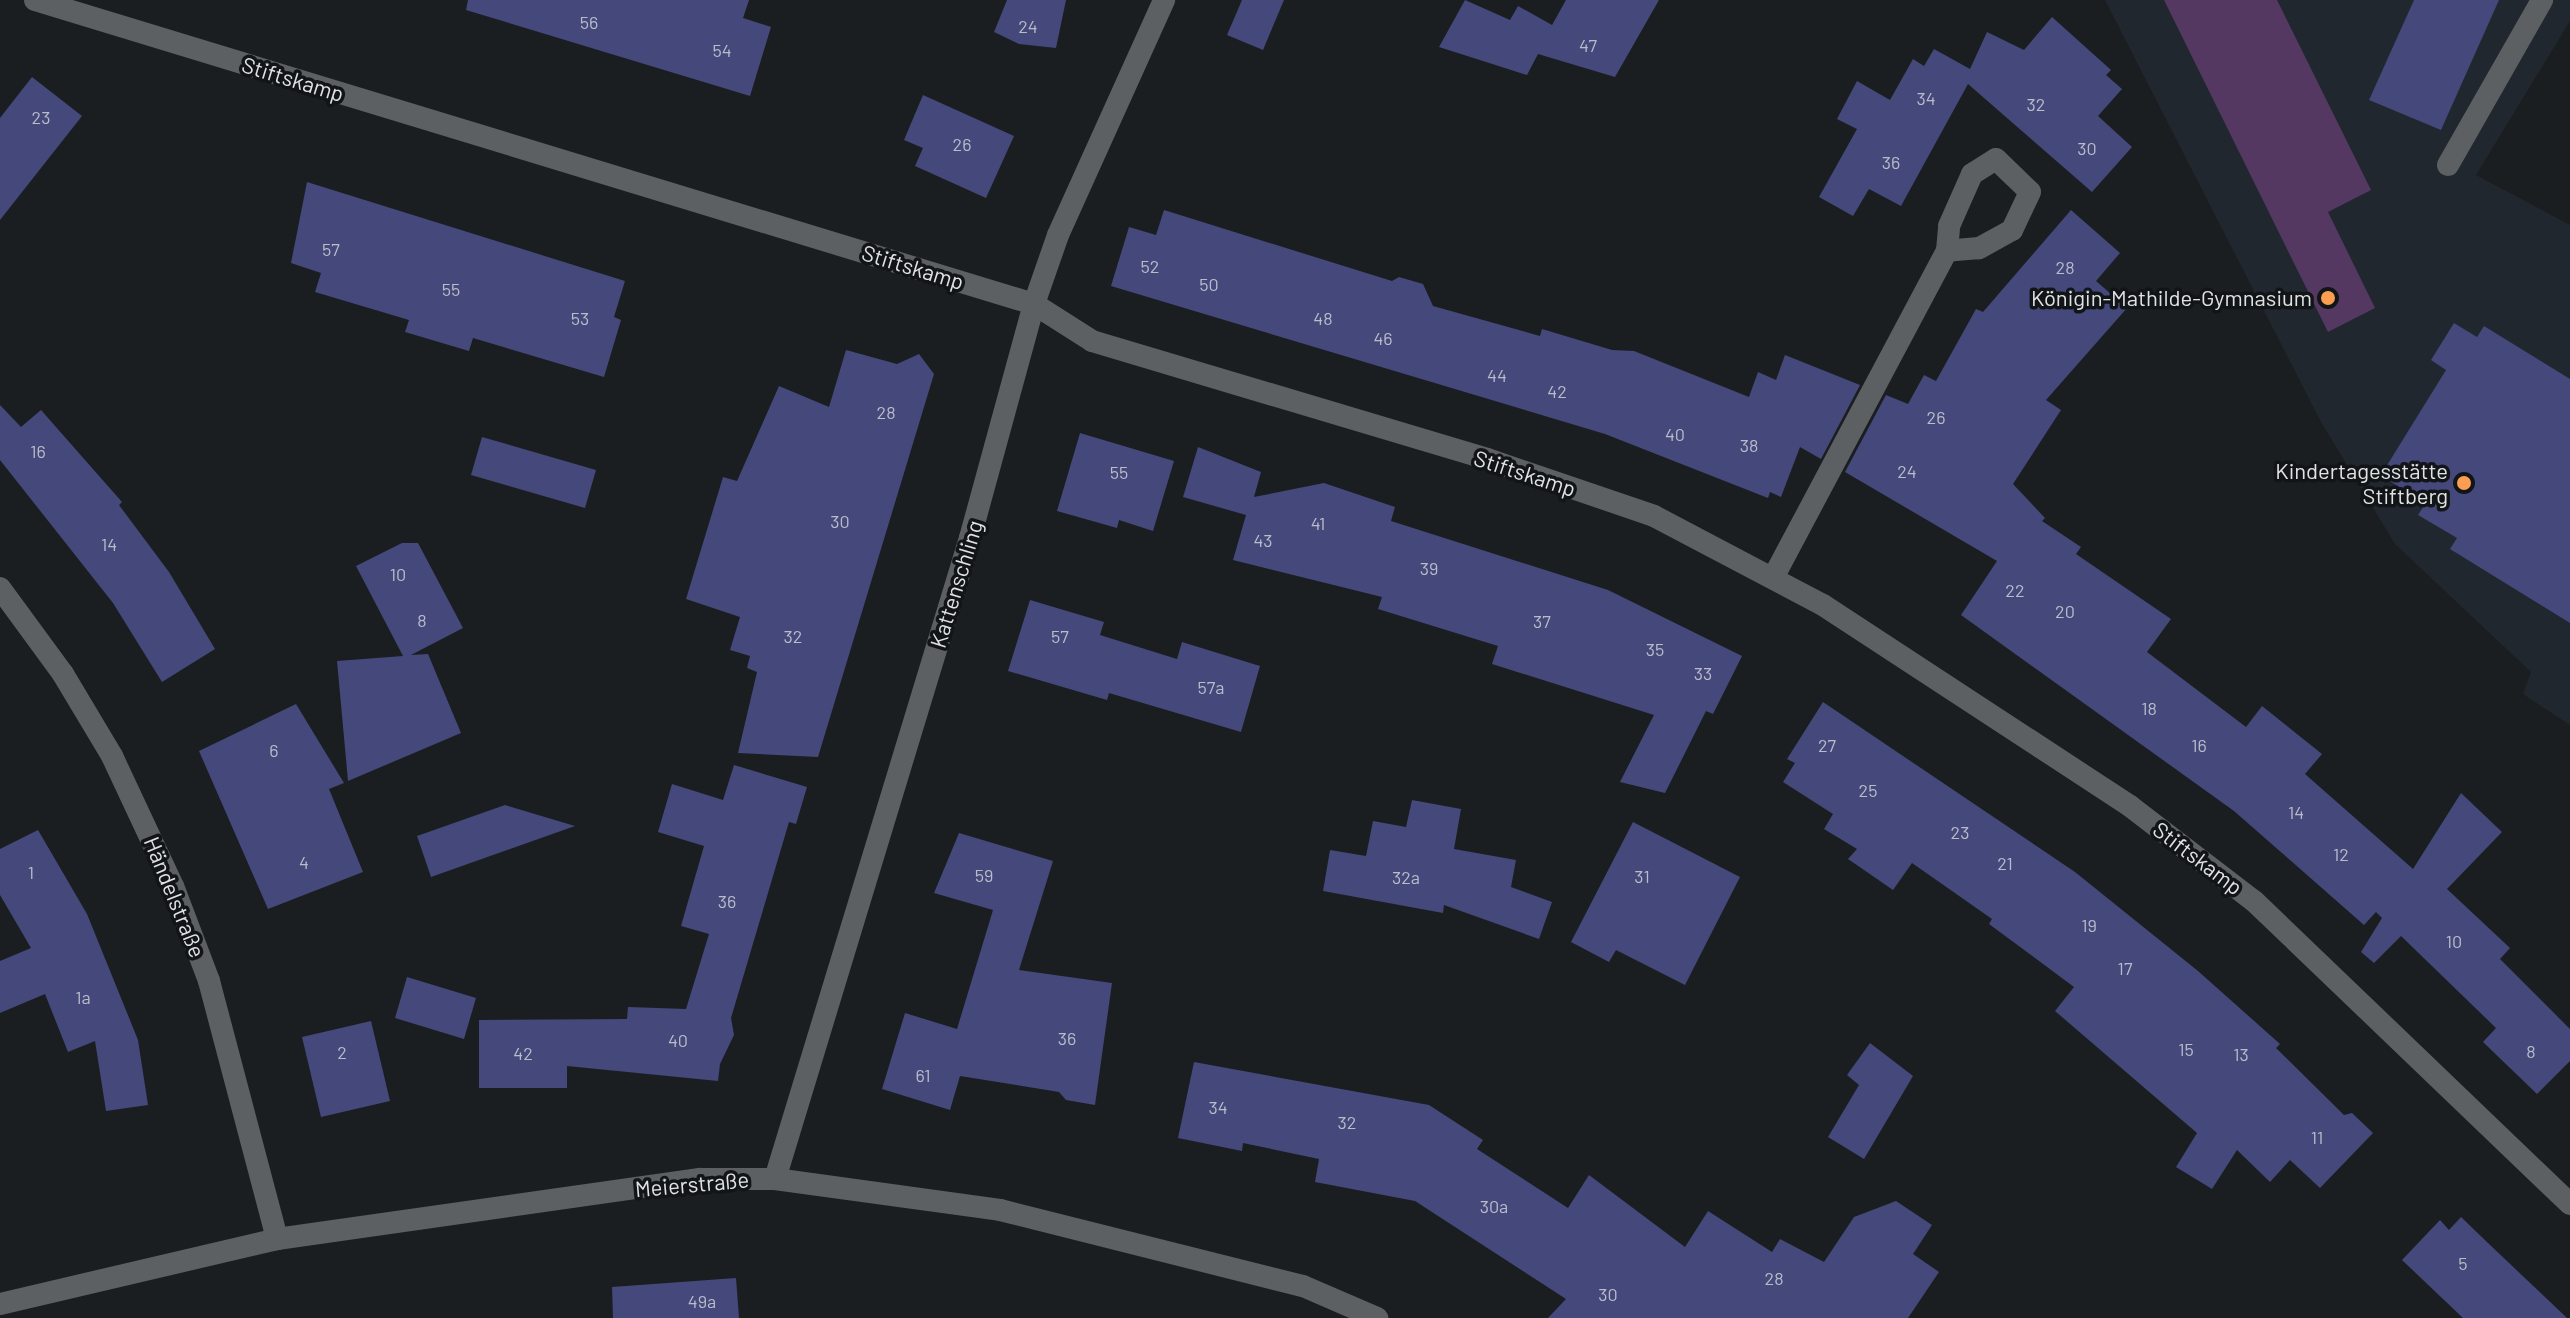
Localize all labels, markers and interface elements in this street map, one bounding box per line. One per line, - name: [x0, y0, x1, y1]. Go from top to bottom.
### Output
- house number: 56: [580, 11, 598, 33]
- house number: 24: [1018, 15, 1038, 37]
- house number: 47: [1579, 34, 1597, 56]
- house number: 54: [712, 39, 732, 61]
- street label: Stiftskamp: [239, 51, 347, 107]
- house number: 34: [1916, 87, 1936, 109]
- house number: 32: [2027, 93, 2045, 115]
- house number: 23: [32, 106, 50, 128]
- house number: 26: [953, 133, 971, 155]
- house number: 30: [2077, 137, 2097, 159]
- house number: 36: [1882, 151, 1900, 173]
- house number: 57: [322, 238, 340, 260]
- street label: Stiftskamp: [859, 239, 967, 295]
- house number: 52: [1141, 255, 1159, 277]
- house number: 28: [2055, 256, 2075, 278]
- house number: 50: [1199, 273, 1219, 295]
- house number: 55: [442, 278, 460, 300]
- place label: Königin-Mathilde-Gymnasium: [2031, 285, 2312, 311]
- marker: Königin-Mathilde-Gymnasium: [2319, 289, 2337, 307]
- house number: 53: [571, 307, 589, 329]
- house number: 48: [1313, 307, 1333, 329]
- house number: 46: [1373, 327, 1393, 349]
- house number: 44: [1487, 364, 1507, 386]
- house number: 42: [1547, 380, 1567, 402]
- house number: 28: [876, 401, 896, 423]
- house number: 26: [1927, 406, 1945, 428]
- house number: 40: [1665, 423, 1685, 445]
- house number: 38: [1740, 434, 1758, 456]
- house number: 16: [30, 440, 46, 462]
- street label: Stiftskamp: [1471, 444, 1579, 502]
- place label: Kindertagesstätte Stiftberg: [2275, 457, 2448, 508]
- house number: 24: [1897, 460, 1917, 482]
- house number: 55: [1110, 461, 1128, 483]
- marker: Kindertagesstätte Stiftberg: [2455, 474, 2473, 492]
- house number: 30: [830, 510, 850, 532]
- house number: 41: [1311, 512, 1325, 534]
- street label: Kattenschling: [924, 517, 988, 651]
- house number: 43: [1253, 529, 1273, 551]
- house number: 14: [101, 533, 117, 555]
- house number: 39: [1420, 557, 1438, 579]
- house number: 10: [390, 563, 406, 585]
- house number: 22: [2005, 579, 2025, 601]
- house number: 20: [2055, 600, 2075, 622]
- house number: 8: [417, 609, 427, 631]
- house number: 37: [1533, 610, 1551, 632]
- house number: 32: [784, 625, 802, 647]
- house number: 57: [1051, 625, 1069, 647]
- house number: 35: [1646, 638, 1664, 660]
- house number: 33: [1694, 662, 1712, 684]
- house number: 57a: [1198, 676, 1224, 698]
- house number: 18: [2141, 697, 2157, 719]
- house number: 27: [1818, 734, 1836, 756]
- house number: 16: [2191, 734, 2207, 756]
- house number: 6: [269, 739, 279, 761]
- house number: 25: [1859, 779, 1877, 801]
- house number: 14: [2288, 801, 2304, 823]
- street label: Stiftskamp: [2148, 816, 2248, 900]
- house number: 23: [1951, 821, 1969, 843]
- street label: Händelstraße: [139, 833, 211, 961]
- house number: 12: [2333, 843, 2349, 865]
- house number: 4: [299, 851, 309, 873]
- house number: 21: [1997, 852, 2013, 874]
- house number: 1: [28, 861, 34, 883]
- house number: 59: [975, 864, 993, 886]
- house number: 31: [1634, 865, 1650, 887]
- house number: 32a: [1392, 866, 1420, 888]
- house number: 36: [718, 890, 736, 912]
- house number: 19: [2081, 914, 2097, 936]
- house number: 10: [2446, 930, 2462, 952]
- house number: 17: [2118, 957, 2132, 979]
- house number: 1a: [75, 986, 91, 1008]
- house number: 36: [1058, 1027, 1076, 1049]
- house number: 40: [668, 1029, 688, 1051]
- house number: 15: [2178, 1038, 2194, 1060]
- house number: 8: [2526, 1040, 2536, 1062]
- house number: 2: [337, 1041, 347, 1063]
- house number: 42: [513, 1042, 533, 1064]
- house number: 13: [2233, 1043, 2249, 1065]
- house number: 61: [915, 1064, 931, 1086]
- house number: 34: [1208, 1096, 1228, 1118]
- house number: 32: [1338, 1111, 1356, 1133]
- house number: 11: [2311, 1126, 2323, 1148]
- street label: Meierstraße: [634, 1166, 750, 1202]
- house number: 30a: [1480, 1195, 1508, 1217]
- house number: 5: [2458, 1252, 2468, 1274]
- house number: 28: [1764, 1267, 1784, 1289]
- house number: 30: [1598, 1283, 1618, 1305]
- house number: 49a: [688, 1290, 716, 1312]

